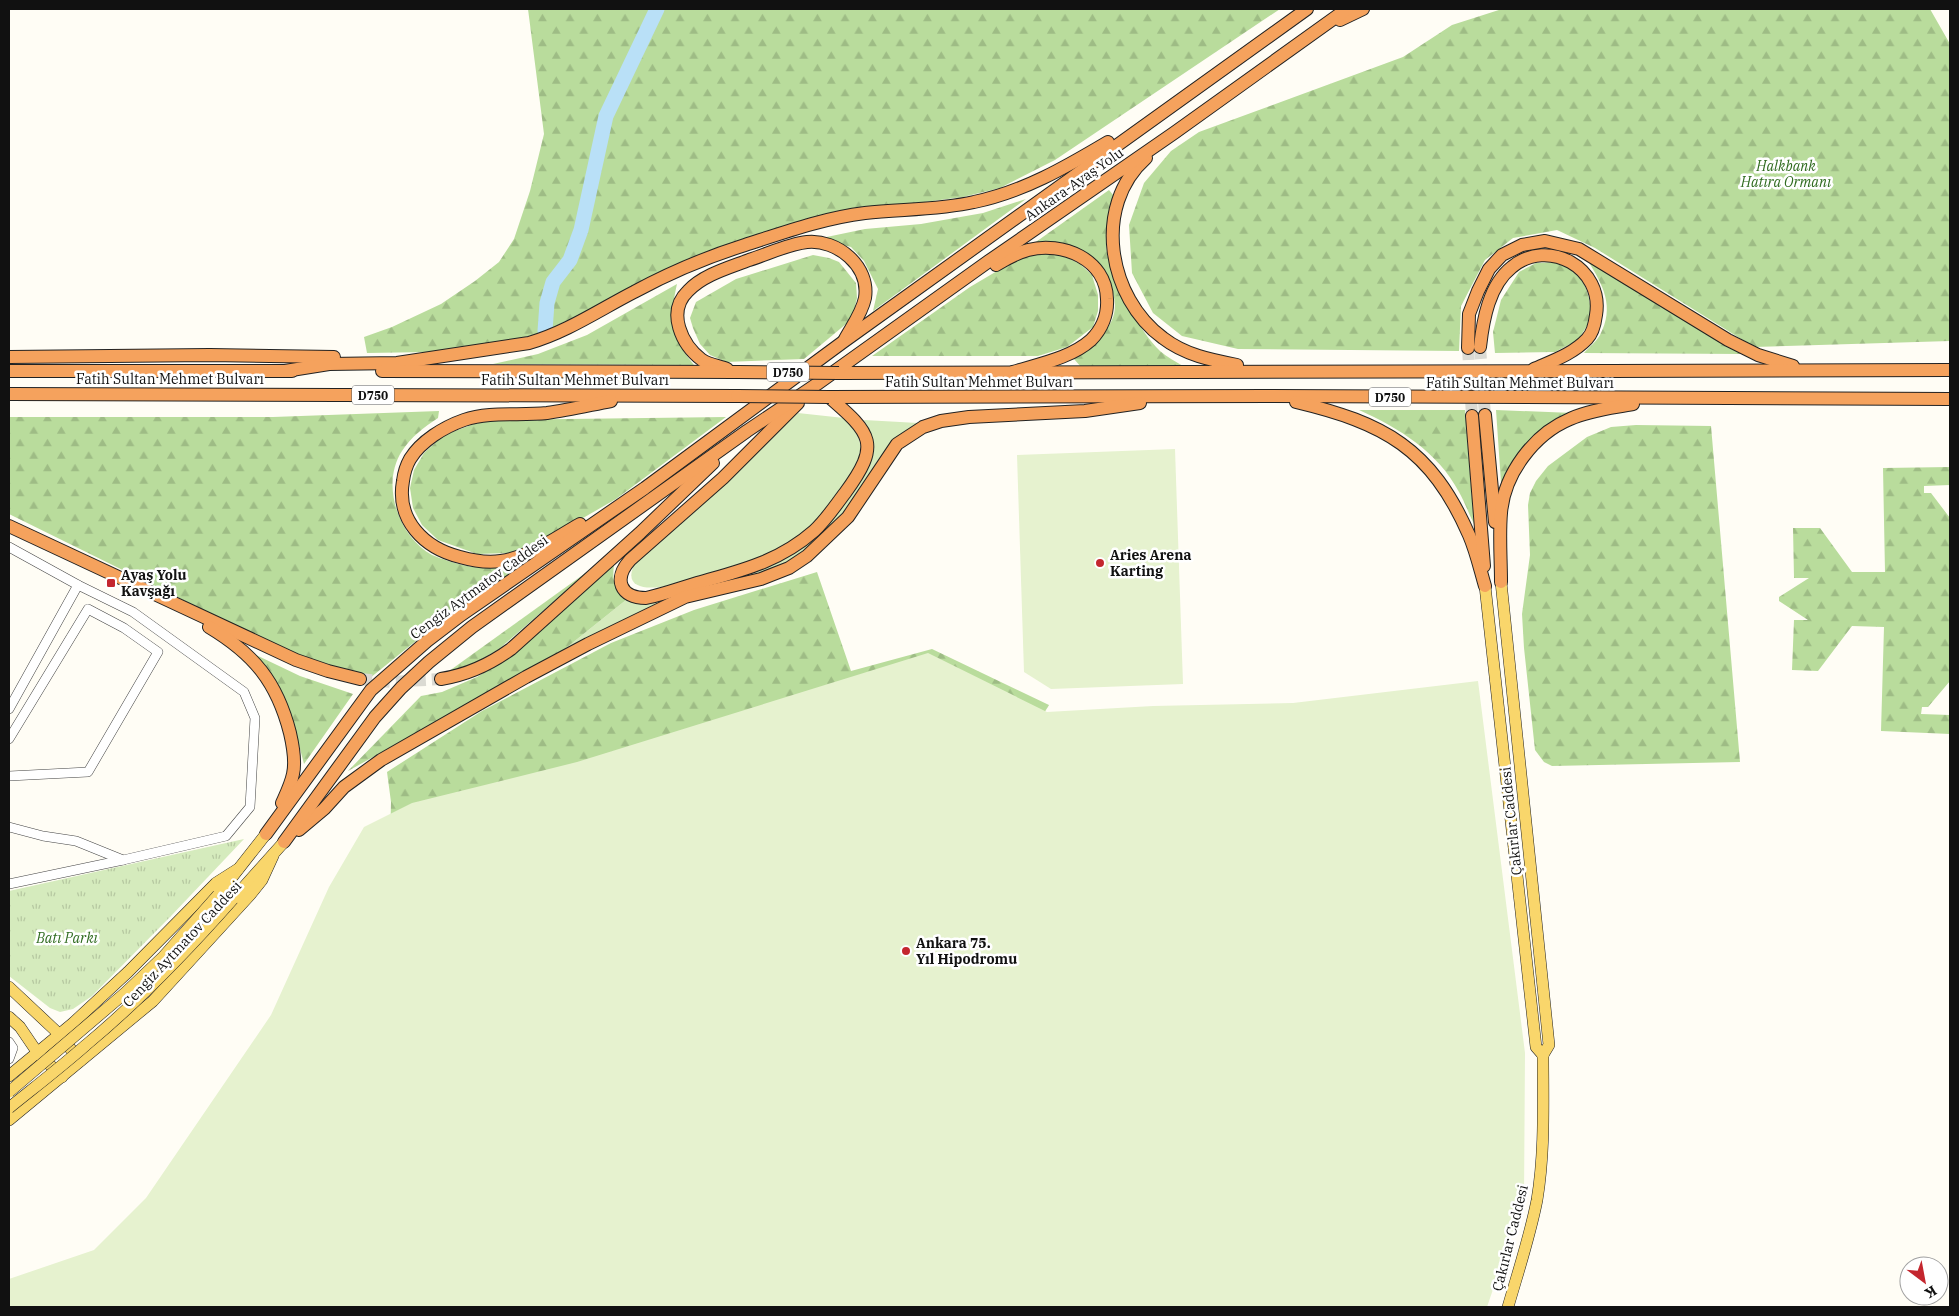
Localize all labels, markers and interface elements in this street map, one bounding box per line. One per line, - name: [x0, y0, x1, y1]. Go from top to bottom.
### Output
- street label: Ankara-Ayaş Yolu: [1021, 143, 1127, 225]
- park label: Halkbank Hatıra Ormanı: [1740, 157, 1832, 191]
- road number: D750: [767, 362, 809, 382]
- street label: Fatih Sultan Mehmet Bulvarı: [76, 370, 264, 388]
- street label: Fatih Sultan Mehmet Bulvarı: [481, 371, 669, 389]
- street label: Fatih Sultan Mehmet Bulvarı: [885, 373, 1073, 391]
- street label: Fatih Sultan Mehmet Bulvarı: [1426, 374, 1614, 392]
- road number: D750: [352, 386, 394, 404]
- road number: D750: [1369, 388, 1411, 407]
- street label: Cengiz Aytmatov Caddesi: [406, 531, 552, 643]
- place label: Aries Arena Karting: [1110, 546, 1192, 580]
- marker: Aries Arena Karting: [1094, 557, 1106, 569]
- place label: Ayaş Yolu Kavşağı: [121, 566, 187, 600]
- marker: Ayaş Yolu Kavşağı: [105, 577, 117, 589]
- street label: Çakırlar Caddesi: [1496, 766, 1526, 876]
- street label: Cengiz Aytmatov Caddesi: [119, 877, 245, 1011]
- park label: Batı Parkı: [35, 929, 99, 947]
- place label: Ankara 75. Yıl Hipodromu: [916, 934, 1017, 968]
- marker: Ankara 75. Yıl Hipodromu: [900, 945, 912, 957]
- street label: Çakırlar Caddesi: [1488, 1183, 1532, 1293]
- north arrow: [1899, 1256, 1949, 1306]
- text: K: [1921, 1282, 1940, 1303]

